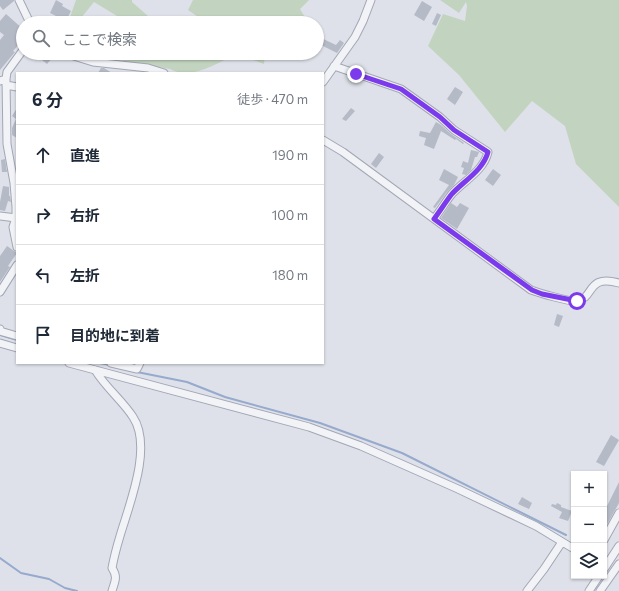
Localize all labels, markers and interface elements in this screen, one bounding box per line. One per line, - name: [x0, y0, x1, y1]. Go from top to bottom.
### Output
- search box: [16, 16, 324, 60]
- icon: search: [30, 27, 52, 49]
- text: ここで検索: [62, 30, 137, 48]
- route end: [347, 65, 365, 83]
- text: 6 分: [32, 89, 63, 110]
- text: 徒歩 · 470 m: [237, 91, 308, 107]
- icon: ahead: [32, 144, 54, 166]
- text: 直進: [70, 146, 100, 164]
- text: 190 m: [272, 147, 308, 163]
- icon: right: [32, 204, 54, 226]
- text: 右折: [70, 206, 100, 224]
- text: 100 m: [272, 207, 308, 223]
- icon: left: [32, 264, 54, 286]
- text: 左折: [70, 266, 100, 284]
- text: 180 m: [272, 267, 308, 283]
- route start: [568, 292, 586, 310]
- icon: arrive: [32, 324, 54, 346]
- text: 目的地に到着: [70, 326, 160, 344]
- map controls: [571, 471, 607, 579]
- button: +: [571, 471, 607, 507]
- button: −: [571, 507, 607, 543]
- button: layers: [571, 543, 607, 579]

